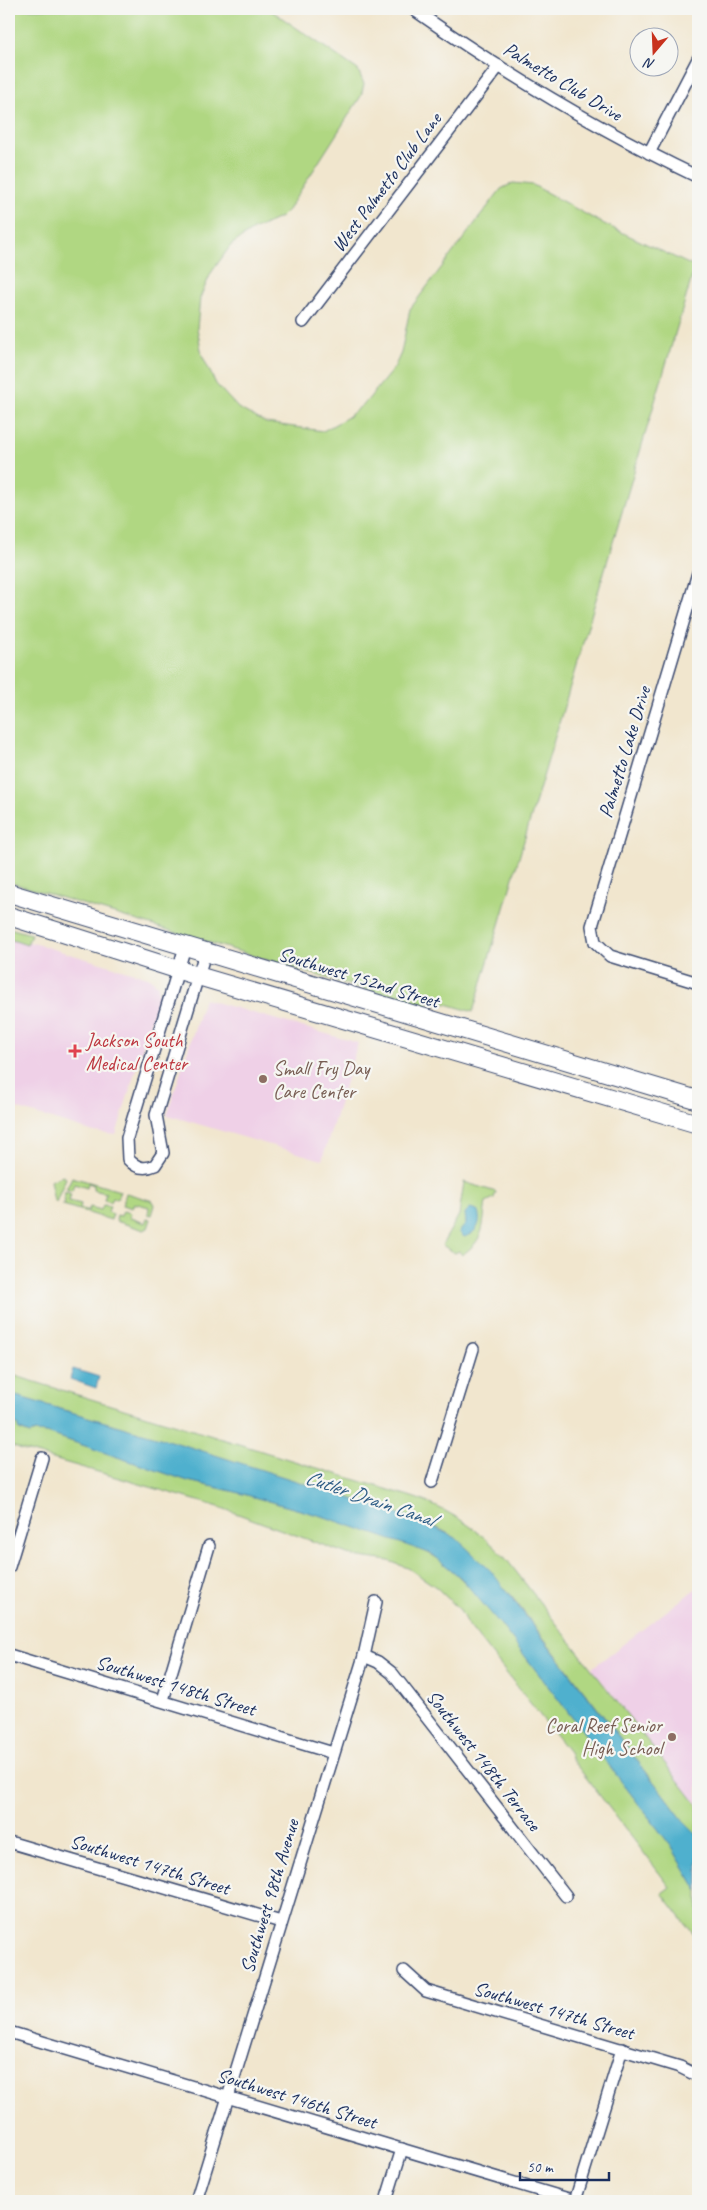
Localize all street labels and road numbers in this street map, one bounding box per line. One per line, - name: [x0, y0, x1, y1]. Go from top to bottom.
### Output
- street label: Palmetto Club Drive: [499, 36, 628, 127]
- street label: West Palmetto Club Lane: [326, 107, 448, 257]
- street label: Palmetto Lake Drive: [593, 682, 657, 821]
- street label: Southwest 152nd Street: [276, 941, 444, 1014]
- street label: Southwest 148th Street: [93, 1649, 261, 1722]
- street label: Southwest 148th Terrace: [421, 1685, 547, 1837]
- street label: Southwest 98th Avenue: [234, 1815, 305, 1976]
- street label: Southwest 147th Street: [67, 1828, 235, 1901]
- street label: Southwest 147th Street: [471, 1976, 639, 2046]
- street label: Southwest 146th Street: [214, 2062, 382, 2135]

